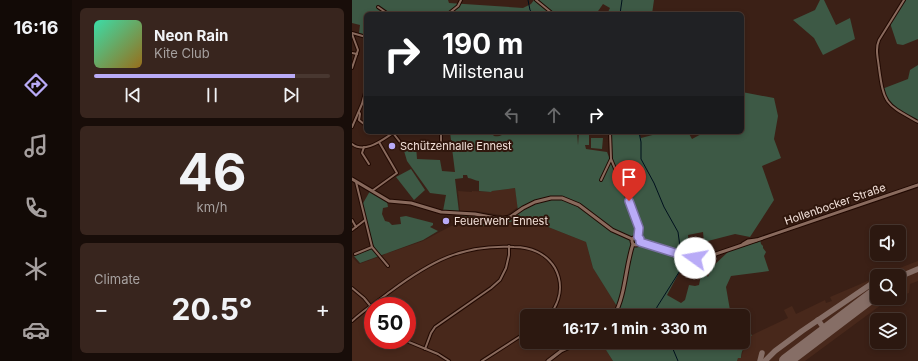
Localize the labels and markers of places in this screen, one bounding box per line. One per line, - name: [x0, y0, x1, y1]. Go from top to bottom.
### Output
- place label: Schützenhalle Ennest: [400, 139, 512, 153]
- marker: Schützenhalle Ennest: [387, 141, 397, 151]
- pin: [612, 160, 646, 201]
- place label: Feuerwehr Ennest: [454, 214, 548, 228]
- marker: Feuerwehr Ennest: [441, 216, 451, 226]

